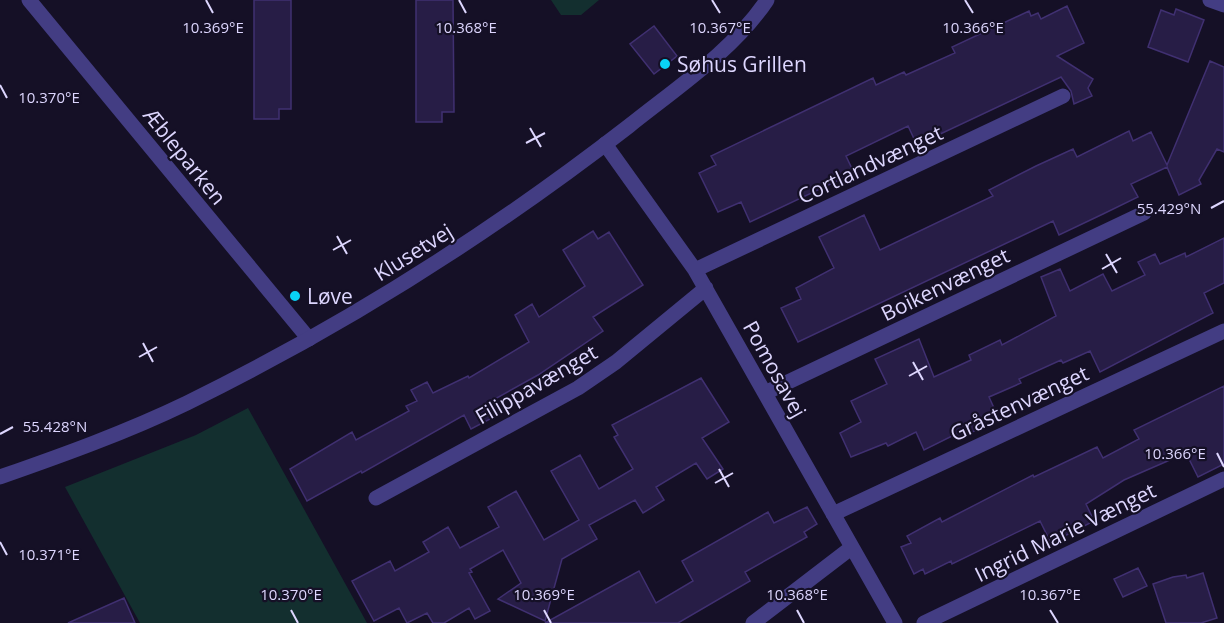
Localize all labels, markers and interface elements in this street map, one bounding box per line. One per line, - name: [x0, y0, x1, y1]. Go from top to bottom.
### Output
- text: 10.369°E: [182, 17, 244, 37]
- text: 10.368°E: [435, 17, 497, 37]
- text: 10.367°E: [689, 17, 751, 37]
- text: 10.366°E: [942, 17, 1004, 37]
- place label: Søhus Grillen: [677, 50, 807, 78]
- marker: Søhus Grillen: [658, 57, 672, 71]
- text: 10.370°E: [18, 87, 80, 107]
- street label: Æbleparken: [137, 101, 233, 210]
- street label: Cortlandvænget: [793, 118, 947, 210]
- text: 55.429°N: [1137, 198, 1201, 218]
- street label: Klusetvej: [368, 217, 458, 287]
- street label: Boikenvænget: [876, 241, 1014, 327]
- place label: Løve: [307, 282, 353, 310]
- marker: Løve: [288, 289, 302, 303]
- street label: Pomosavej: [737, 316, 813, 422]
- street label: Filippavænget: [470, 338, 602, 430]
- street label: Gråstenvænget: [945, 359, 1093, 447]
- text: 55.428°N: [23, 416, 87, 436]
- text: 10.366°E: [1144, 443, 1206, 463]
- street label: Ingrid Marie Vænget: [970, 476, 1160, 588]
- text: 10.371°E: [18, 544, 80, 564]
- text: 10.370°E: [260, 584, 322, 604]
- text: 10.369°E: [513, 584, 575, 604]
- text: 10.368°E: [766, 584, 828, 604]
- text: 10.367°E: [1019, 584, 1081, 604]

